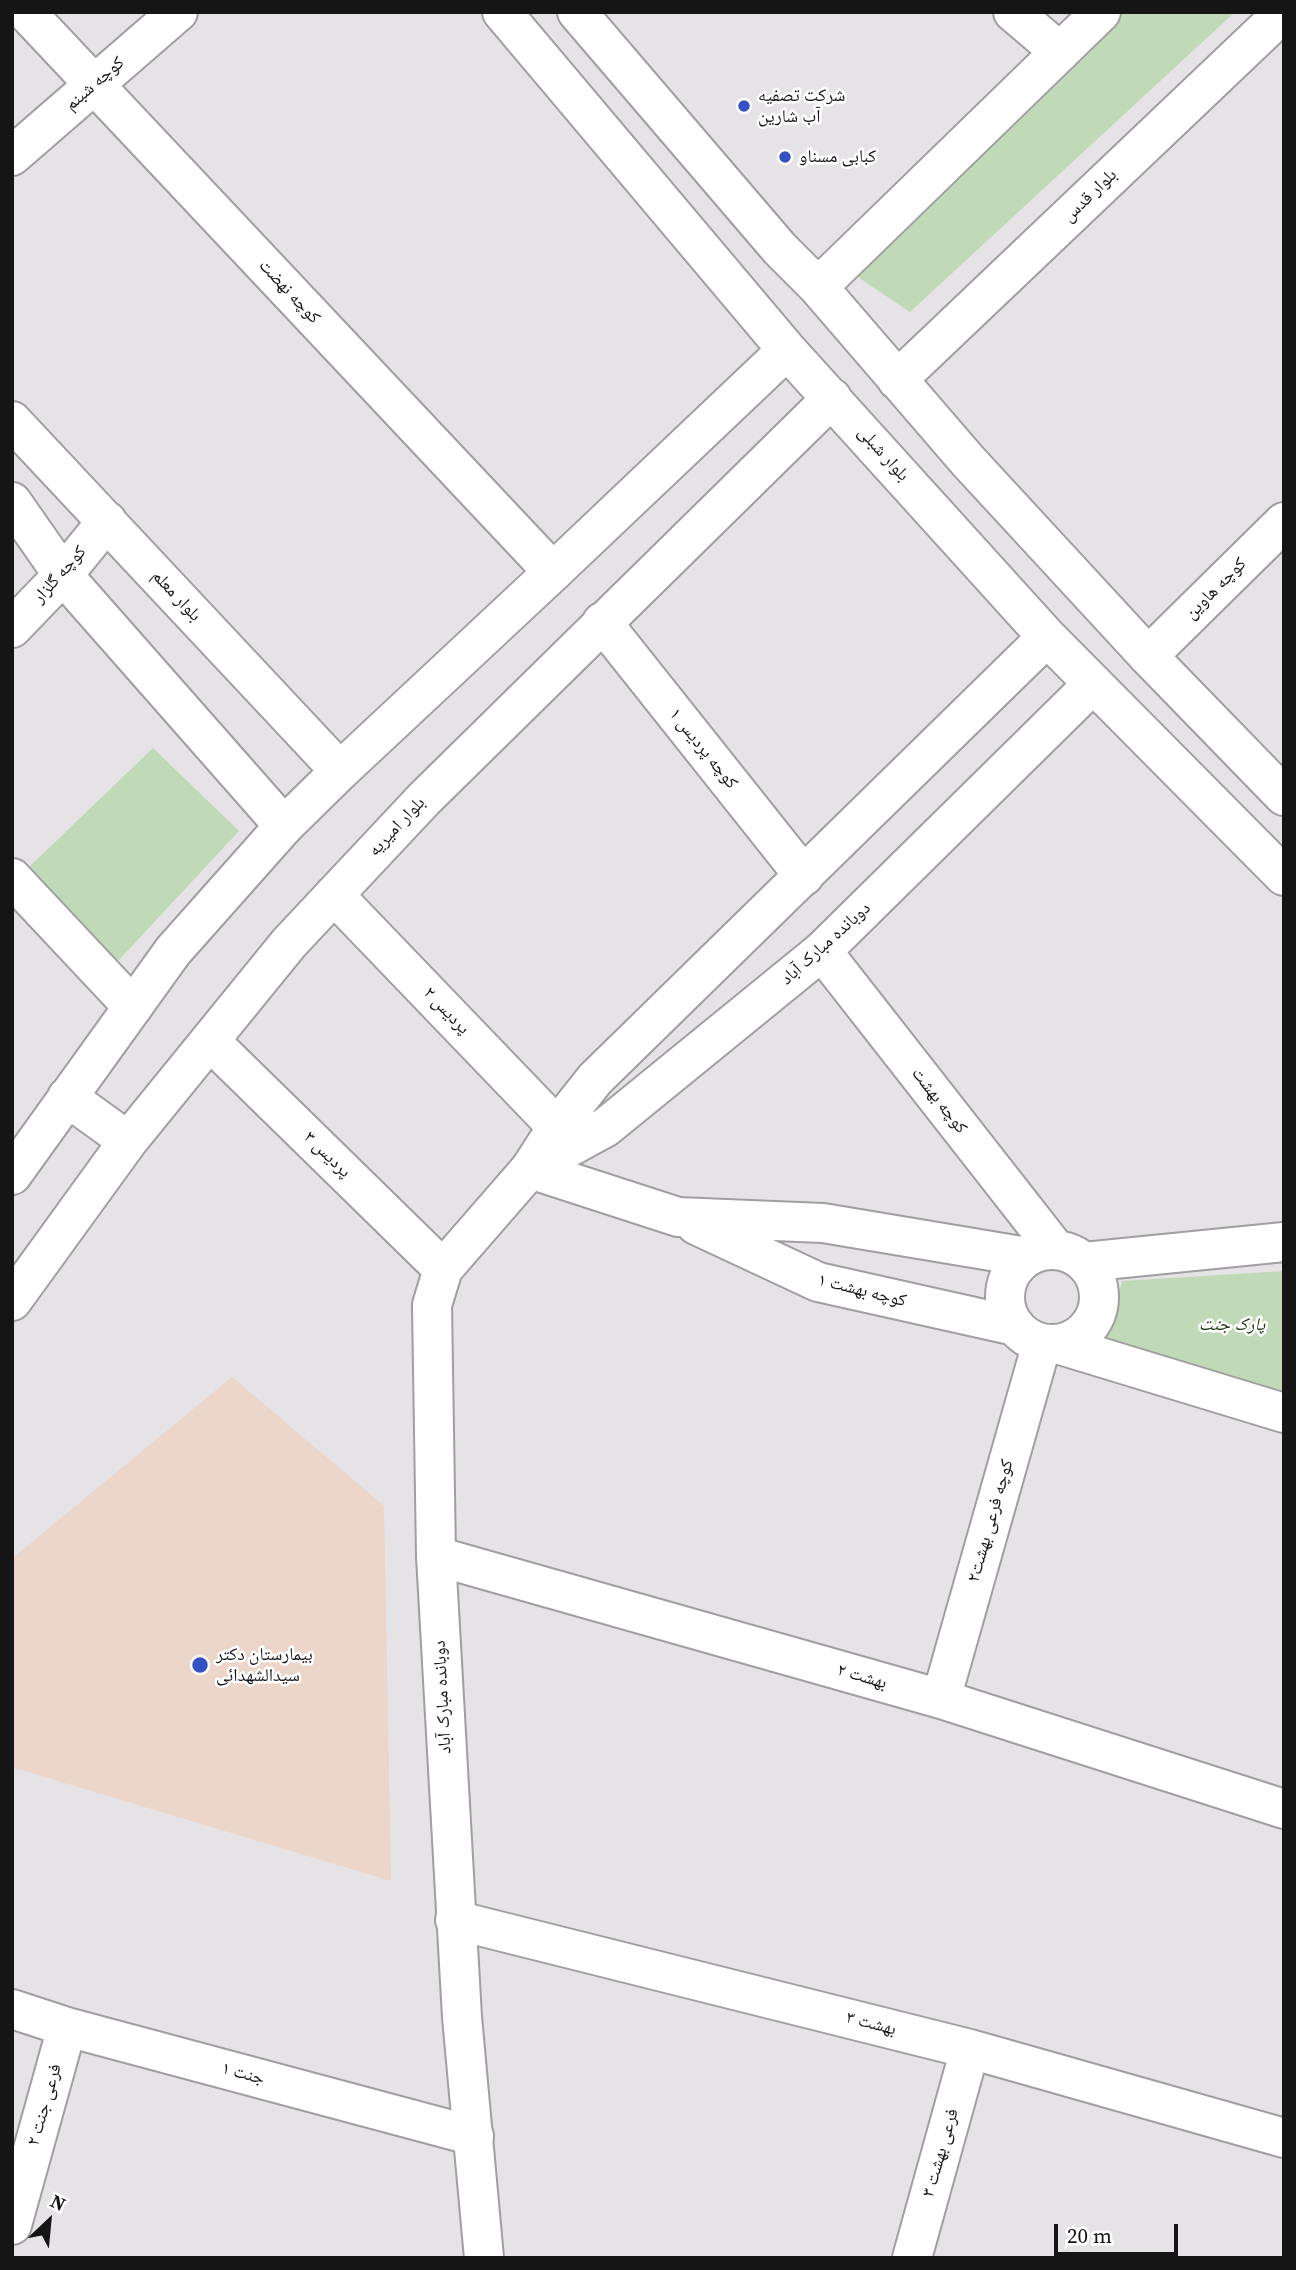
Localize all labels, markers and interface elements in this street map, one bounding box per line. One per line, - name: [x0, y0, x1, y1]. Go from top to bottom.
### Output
- street label: کوچه شبنم: [61, 52, 129, 116]
- place label: شرکت تصفیه آب شارین: [758, 85, 845, 128]
- marker: شرکت تصفیه آب شارین: [736, 98, 752, 114]
- place label: کبابی مسناو: [799, 146, 876, 168]
- marker: کبابی مسناو: [777, 149, 793, 165]
- street label: بلوار قدس: [1058, 165, 1122, 227]
- street label: کوچه نهضت: [254, 255, 324, 329]
- street label: بلوار شبلی: [853, 422, 913, 486]
- street label: کوچه گلزار: [29, 542, 91, 608]
- street label: کوچه هاوین: [1181, 554, 1251, 624]
- street label: بلوار معلم: [147, 566, 205, 626]
- street label: کوچه پردیس ۱: [664, 704, 742, 794]
- street label: بلوار امیریه: [364, 793, 430, 861]
- street label: دوبانده مبارک آباد: [776, 898, 876, 990]
- street label: پردیس ۲: [418, 983, 474, 1039]
- street label: کوچه بهشت: [906, 1064, 972, 1138]
- street label: پردیس ۳: [299, 1127, 355, 1183]
- street label: کوچه بهشت ۱: [816, 1270, 908, 1312]
- park label: پارک جنت: [1199, 1314, 1265, 1336]
- street label: کوچه فرعی بهشت۲: [963, 1457, 1019, 1585]
- street label: دوبانده مبارک آباد: [429, 1640, 457, 1754]
- place label: بیمارستان دکتر سیدالشهدائی: [216, 1644, 313, 1686]
- marker: بیمارستان دکتر سیدالشهدائی: [190, 1655, 210, 1675]
- street label: بهشت ۲: [835, 1660, 889, 1694]
- street label: بهشت ۳: [844, 2007, 898, 2041]
- street label: جنت ۱: [219, 2058, 267, 2090]
- street label: فرعی جنت ۲: [23, 2062, 67, 2148]
- street label: فرعی بهشت ۳: [918, 2106, 964, 2200]
- north arrow: [14, 2186, 84, 2256]
- text: N: [46, 2187, 70, 2217]
- scale bar: [1058, 2210, 1182, 2254]
- text: 20 m: [1067, 2221, 1112, 2250]

